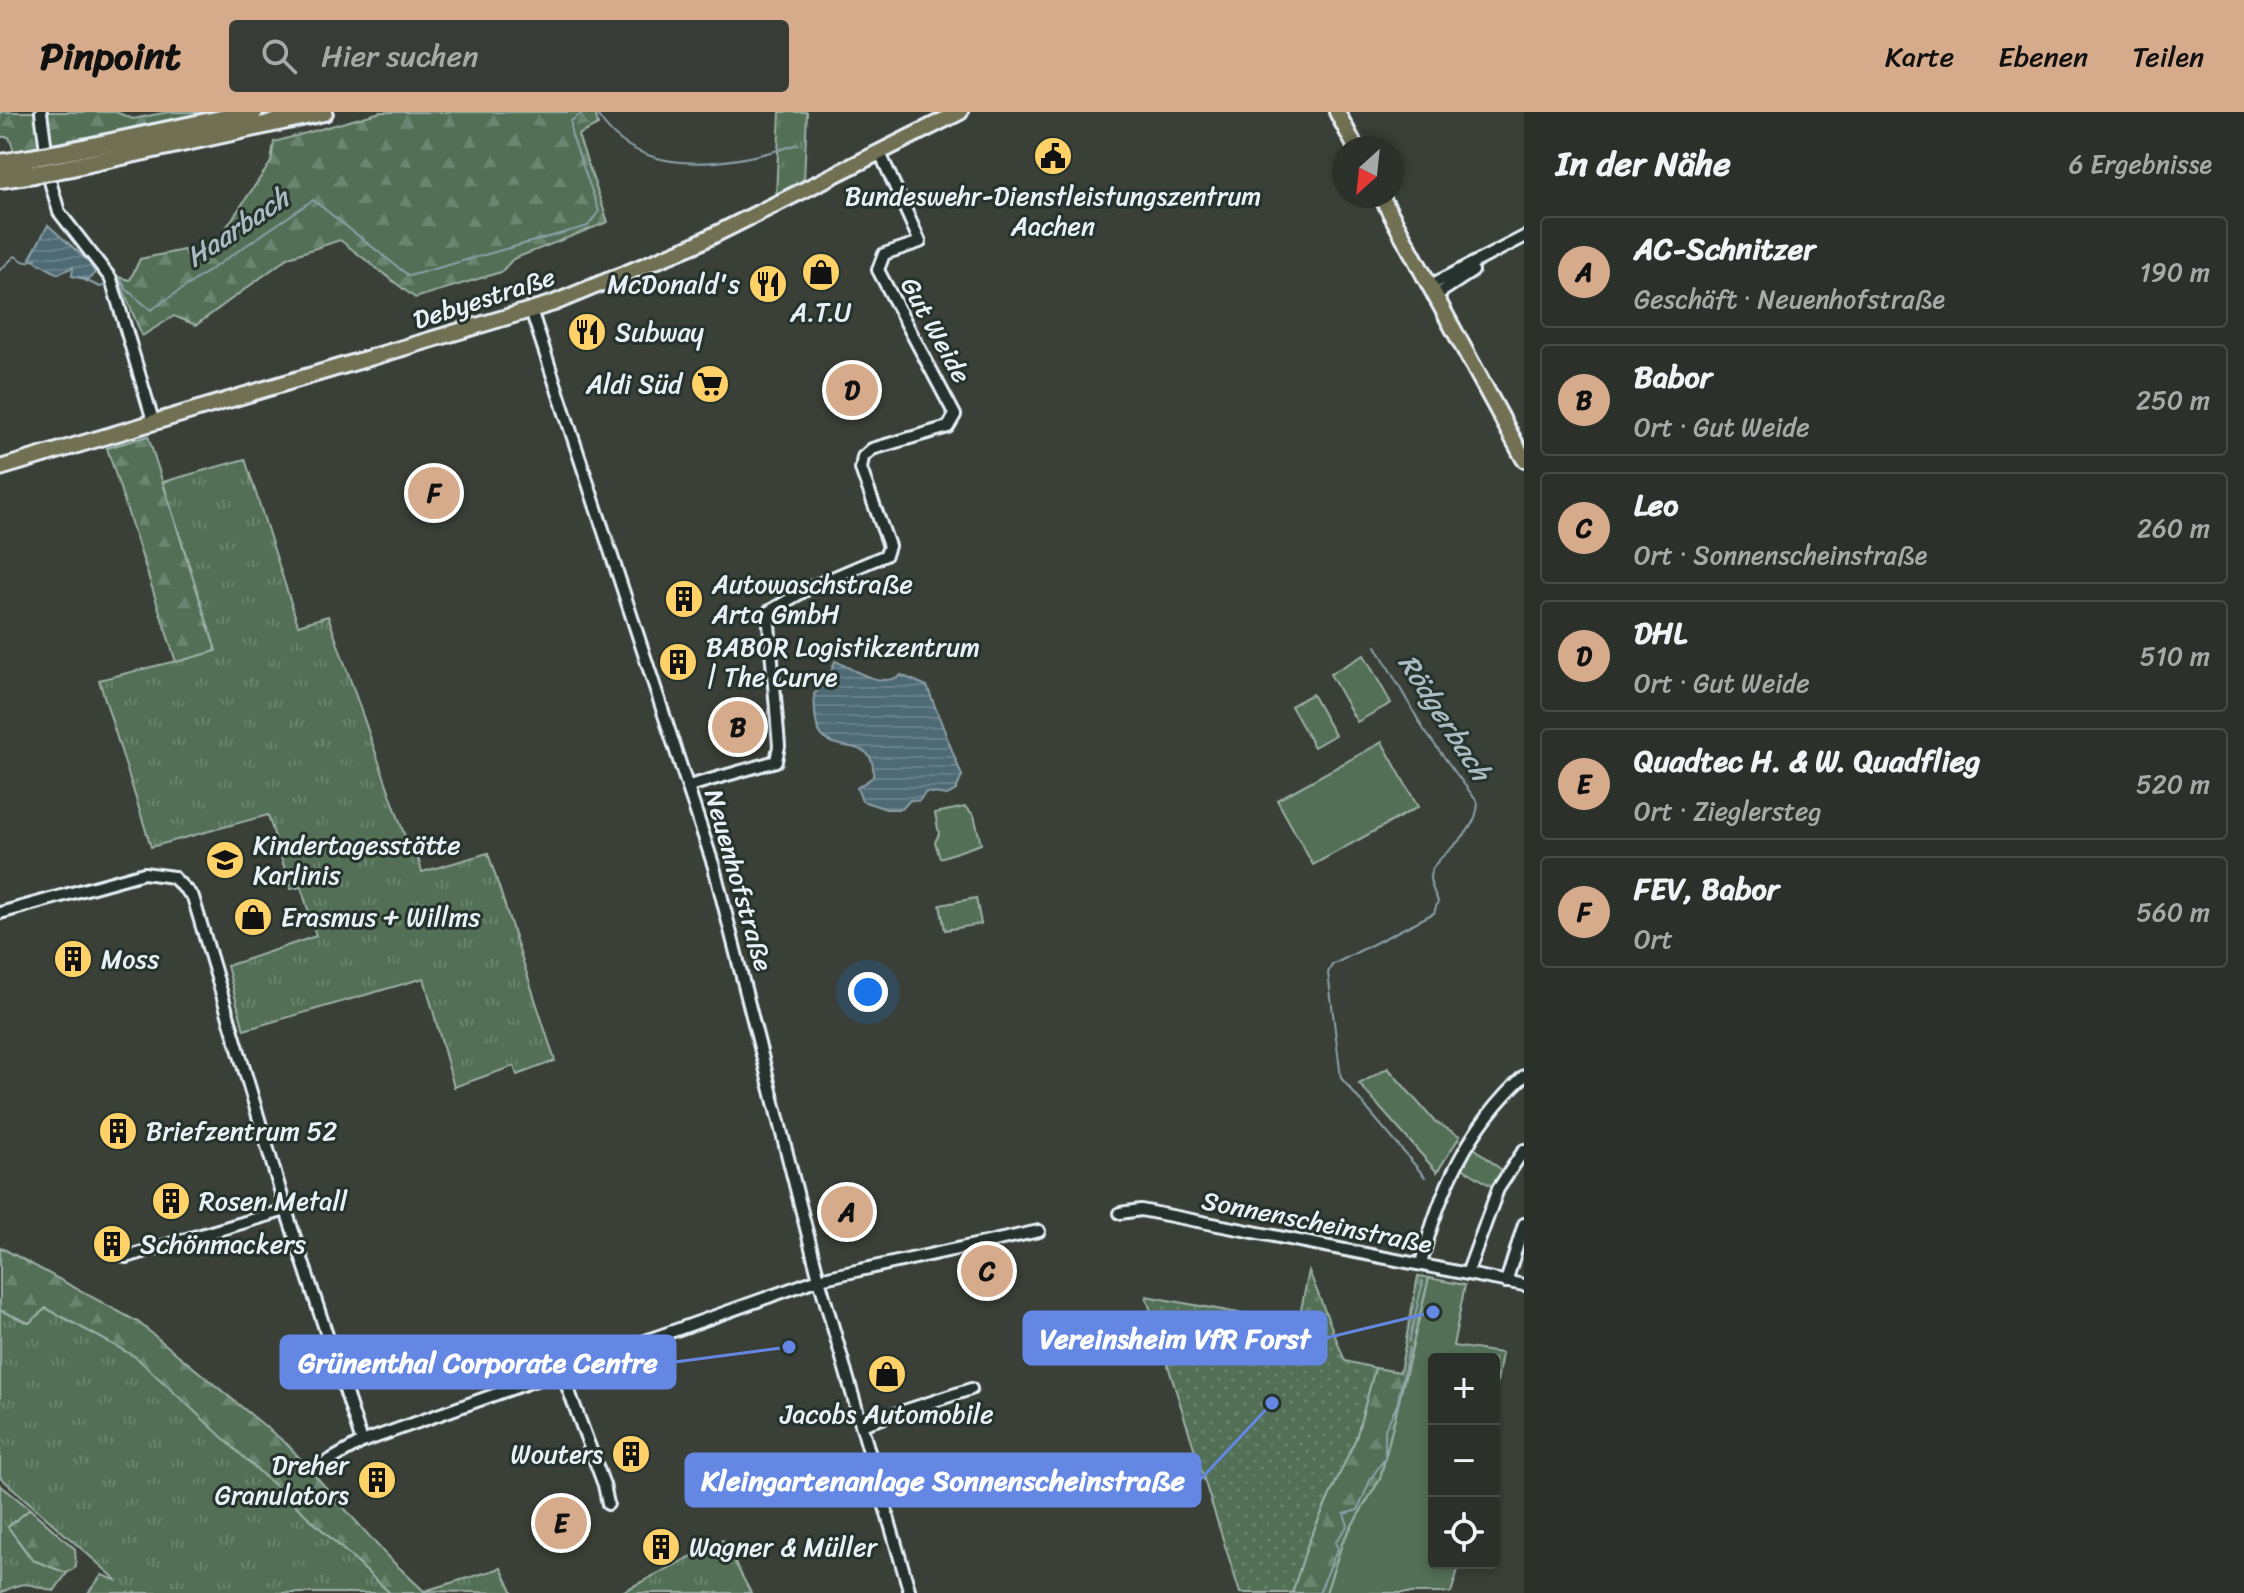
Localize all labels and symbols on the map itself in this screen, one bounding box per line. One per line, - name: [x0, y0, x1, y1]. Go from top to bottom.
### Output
- public building icon: Bundeswehr-Dienstleistungszentrum Aachen: [1032, 135, 1074, 177]
- north arrow: [1332, 136, 1404, 208]
- water label: Haarbach: [175, 173, 301, 280]
- place label: Bundeswehr-Dienstleistungszentrum Aachen: [845, 173, 1261, 249]
- shop icon: A.T.U: [800, 251, 842, 293]
- street label: Debyestraße: [407, 253, 561, 343]
- place label: McDonald's: [607, 261, 740, 307]
- restaurant icon: McDonald's: [747, 263, 789, 305]
- street label: Gut Weide: [888, 268, 984, 392]
- place label: A.T.U: [789, 289, 852, 335]
- place label: Subway: [615, 309, 705, 355]
- restaurant icon: Subway: [566, 311, 608, 353]
- pin: D: [826, 360, 878, 420]
- place label: Aldi Süd: [585, 361, 684, 407]
- supermarket icon: Aldi Süd: [689, 363, 731, 405]
- pin: F: [408, 463, 460, 523]
- place label: Autowaschstraße Arta GmbH: [711, 561, 913, 637]
- building icon: Autowaschstraße Arta GmbH: [663, 578, 705, 620]
- place label: BABOR Logistikzentrum | The Curve: [706, 624, 980, 700]
- building icon: BABOR Logistikzentrum | The Curve: [657, 641, 699, 683]
- water label: Rödgerbach: [1385, 644, 1506, 793]
- pin: B: [712, 697, 764, 757]
- street label: Neuenhofstraße: [691, 784, 787, 977]
- place label: Kindertagesstätte Karlinis: [253, 822, 461, 898]
- school or university icon: Kindertagesstätte Karlinis: [204, 839, 246, 881]
- place label: Erasmus + Willms: [281, 894, 480, 940]
- shop icon: Erasmus + Willms: [232, 896, 274, 938]
- place label: Moss: [101, 936, 159, 982]
- building icon: Moss: [52, 938, 94, 980]
- your location: [848, 972, 888, 1012]
- place label: Briefzentrum 52: [146, 1108, 337, 1154]
- building icon: Briefzentrum 52: [97, 1110, 139, 1152]
- street label: Sonnenscheinstraße: [1198, 1177, 1437, 1267]
- place label: Rosen Metall: [199, 1178, 348, 1224]
- building icon: Rosen Metall: [150, 1180, 192, 1222]
- pin: A: [821, 1182, 873, 1242]
- place label: Schönmackers: [140, 1221, 306, 1267]
- building icon: Schönmackers: [91, 1223, 133, 1265]
- pin: C: [961, 1241, 1013, 1301]
- callout: Vereinsheim VfR Forst: [1024, 1312, 1326, 1364]
- text: Vereinsheim VfR Forst: [1040, 1314, 1312, 1363]
- callout: Grünenthal Corporate Centre: [281, 1336, 675, 1388]
- text: Grünenthal Corporate Centre: [298, 1338, 658, 1387]
- shop icon: Jacobs Automobile: [866, 1353, 908, 1395]
- place label: Jacobs Automobile: [779, 1391, 994, 1437]
- place label: Wouters: [511, 1431, 603, 1477]
- building icon: Wouters: [610, 1433, 652, 1475]
- place label: Dreher Granulators: [215, 1442, 350, 1518]
- callout: Kleingartenanlage Sonnenscheinstraße: [686, 1454, 1200, 1506]
- text: Kleingartenanlage Sonnenscheinstraße: [700, 1456, 1185, 1505]
- building icon: Dreher Granulators: [356, 1459, 398, 1501]
- pin: E: [535, 1493, 587, 1553]
- place label: Wagner & Müller: [689, 1524, 879, 1570]
- building icon: Wagner & Müller: [640, 1526, 682, 1568]

